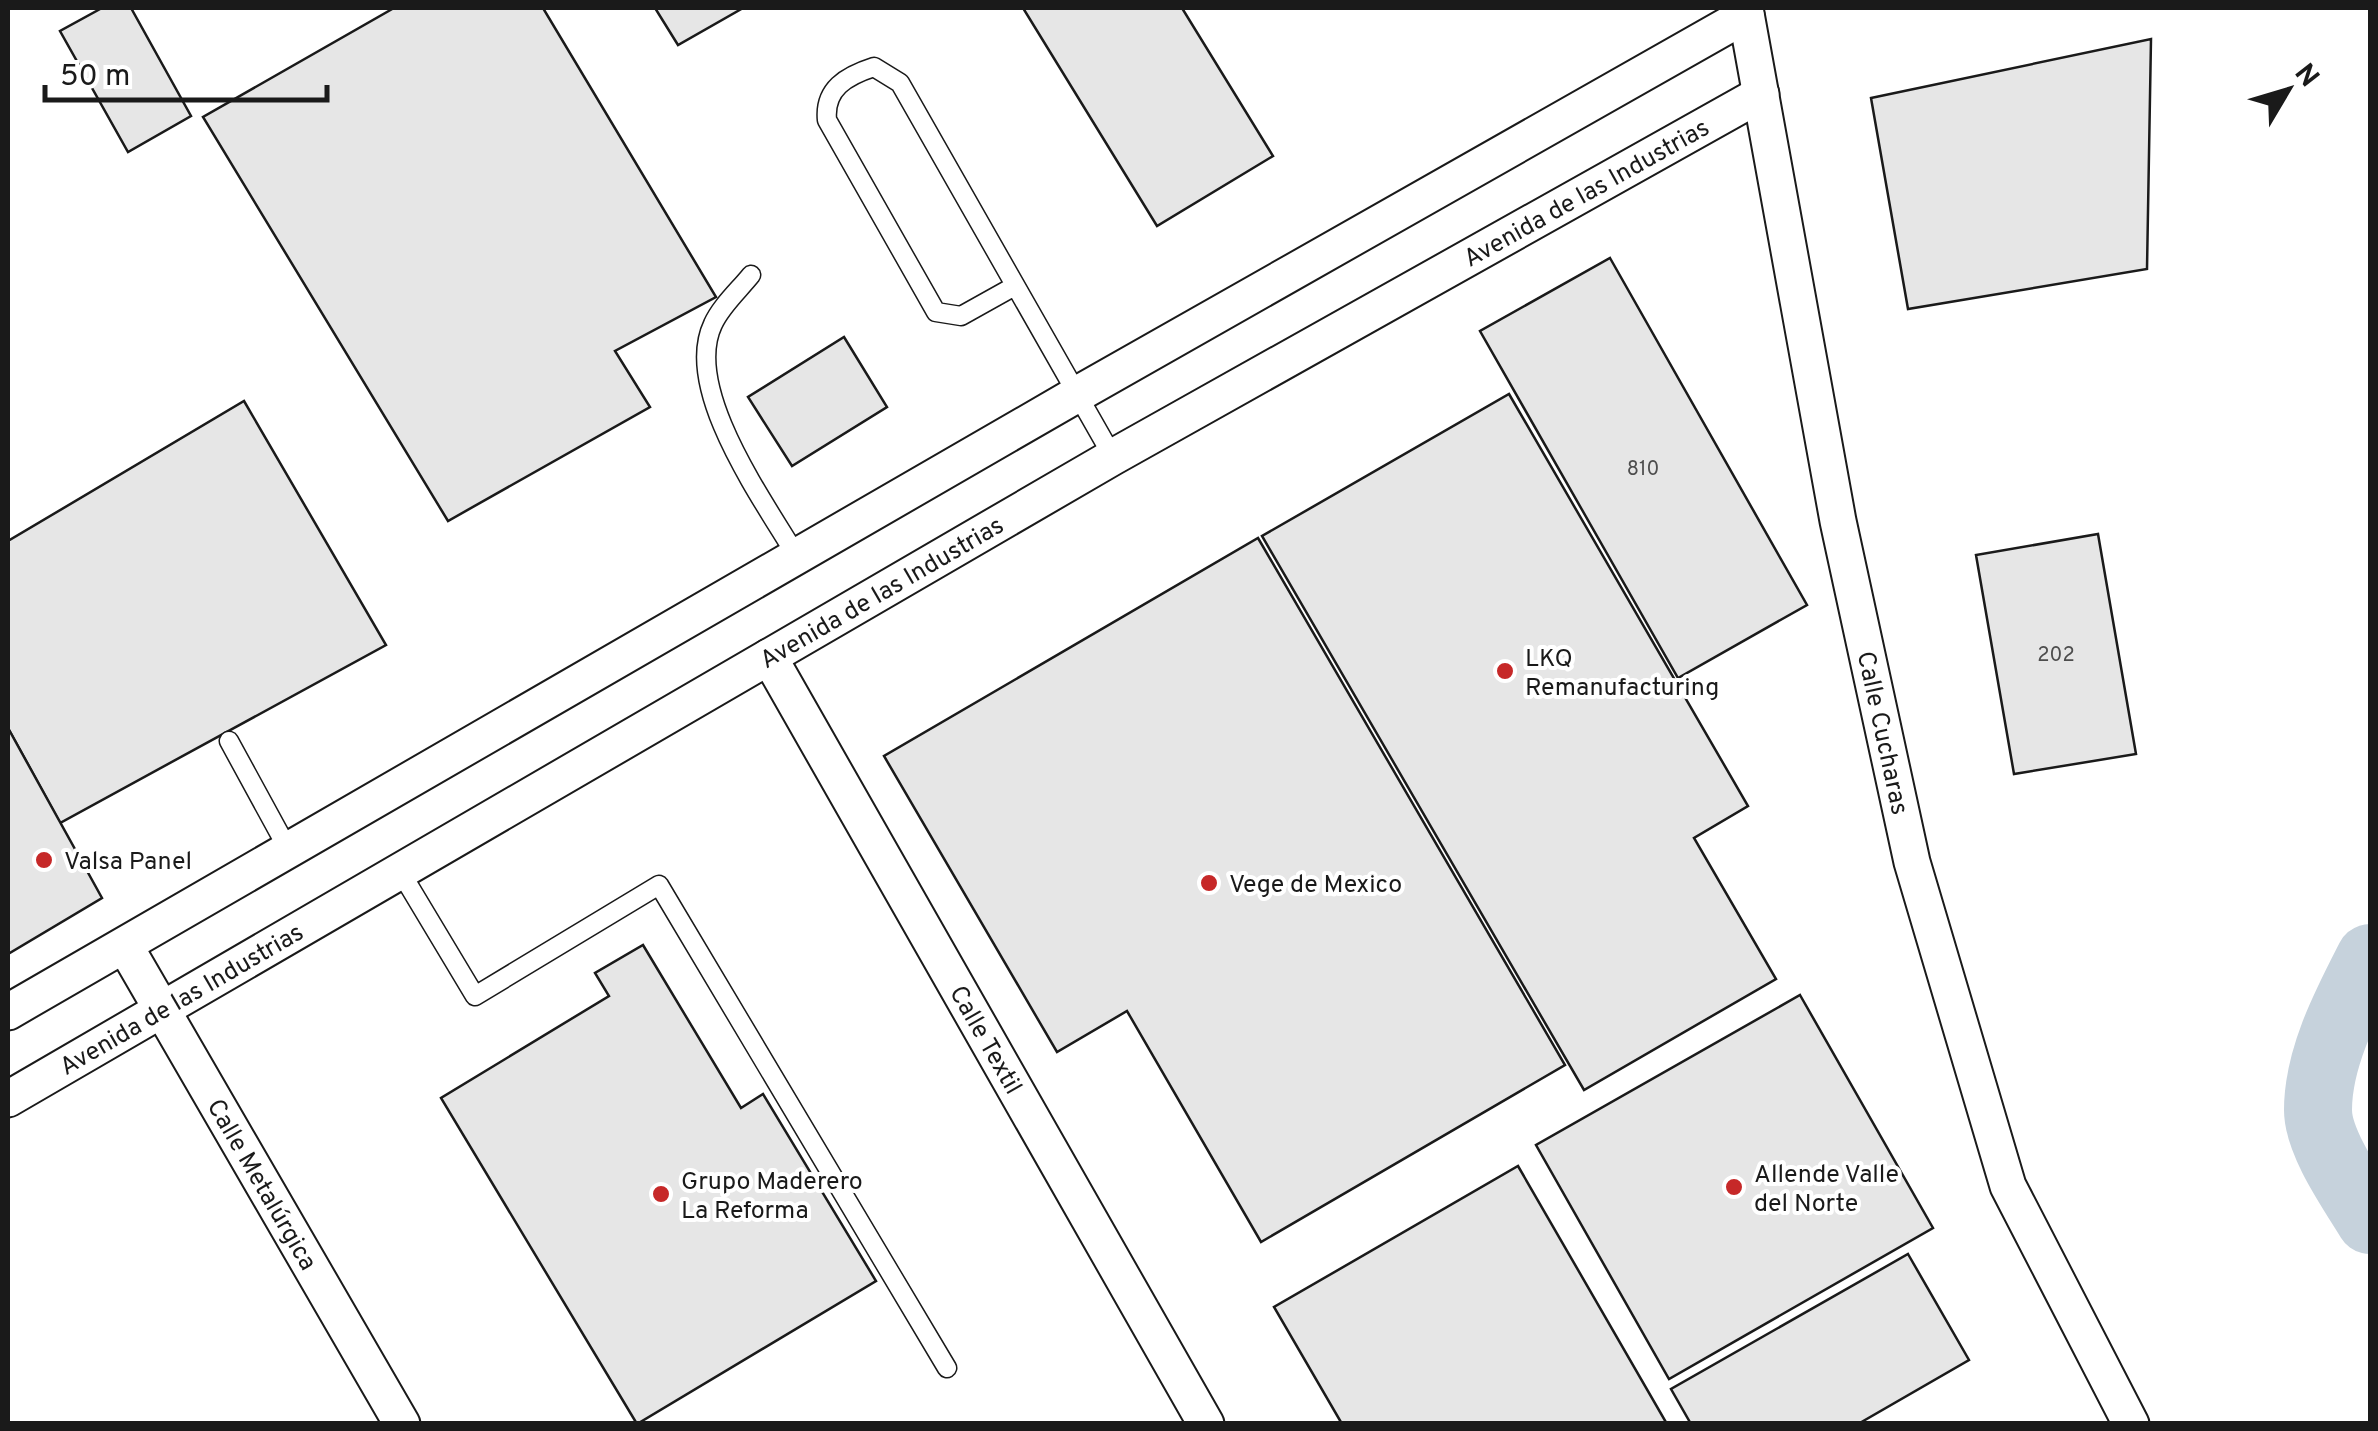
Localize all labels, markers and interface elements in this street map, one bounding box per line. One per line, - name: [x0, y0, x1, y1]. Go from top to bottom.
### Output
- scale bar: [45, 40, 328, 102]
- north arrow: [2238, 40, 2338, 140]
- text: N: [2285, 57, 2326, 95]
- text: 50 m: [60, 59, 130, 96]
- street label: Avenida de las Industrias: [1459, 113, 1716, 276]
- house number: 810: [1627, 457, 1659, 483]
- street label: Avenida de las Industrias: [755, 511, 1011, 678]
- house number: 202: [2037, 643, 2075, 669]
- place label: LKQ Remanufacturing: [1525, 644, 1719, 705]
- street label: Calle Cucharas: [1848, 649, 1914, 818]
- marker: LKQ Remanufacturing: [1494, 660, 1516, 682]
- place label: Valsa Panel: [64, 847, 192, 879]
- marker: Valsa Panel: [33, 849, 55, 871]
- place label: Vege de Mexico: [1229, 870, 1402, 902]
- marker: Vege de Mexico: [1198, 872, 1220, 894]
- street label: Avenida de las Industrias: [55, 918, 310, 1085]
- street label: Calle Textil: [941, 981, 1028, 1101]
- street label: Calle Metalúrgica: [198, 1094, 323, 1277]
- place label: Allende Valle del Norte: [1754, 1160, 1899, 1221]
- place label: Grupo Maderero La Reforma: [681, 1167, 863, 1228]
- marker: Allende Valle del Norte: [1723, 1176, 1745, 1198]
- marker: Grupo Maderero La Reforma: [650, 1183, 672, 1205]

